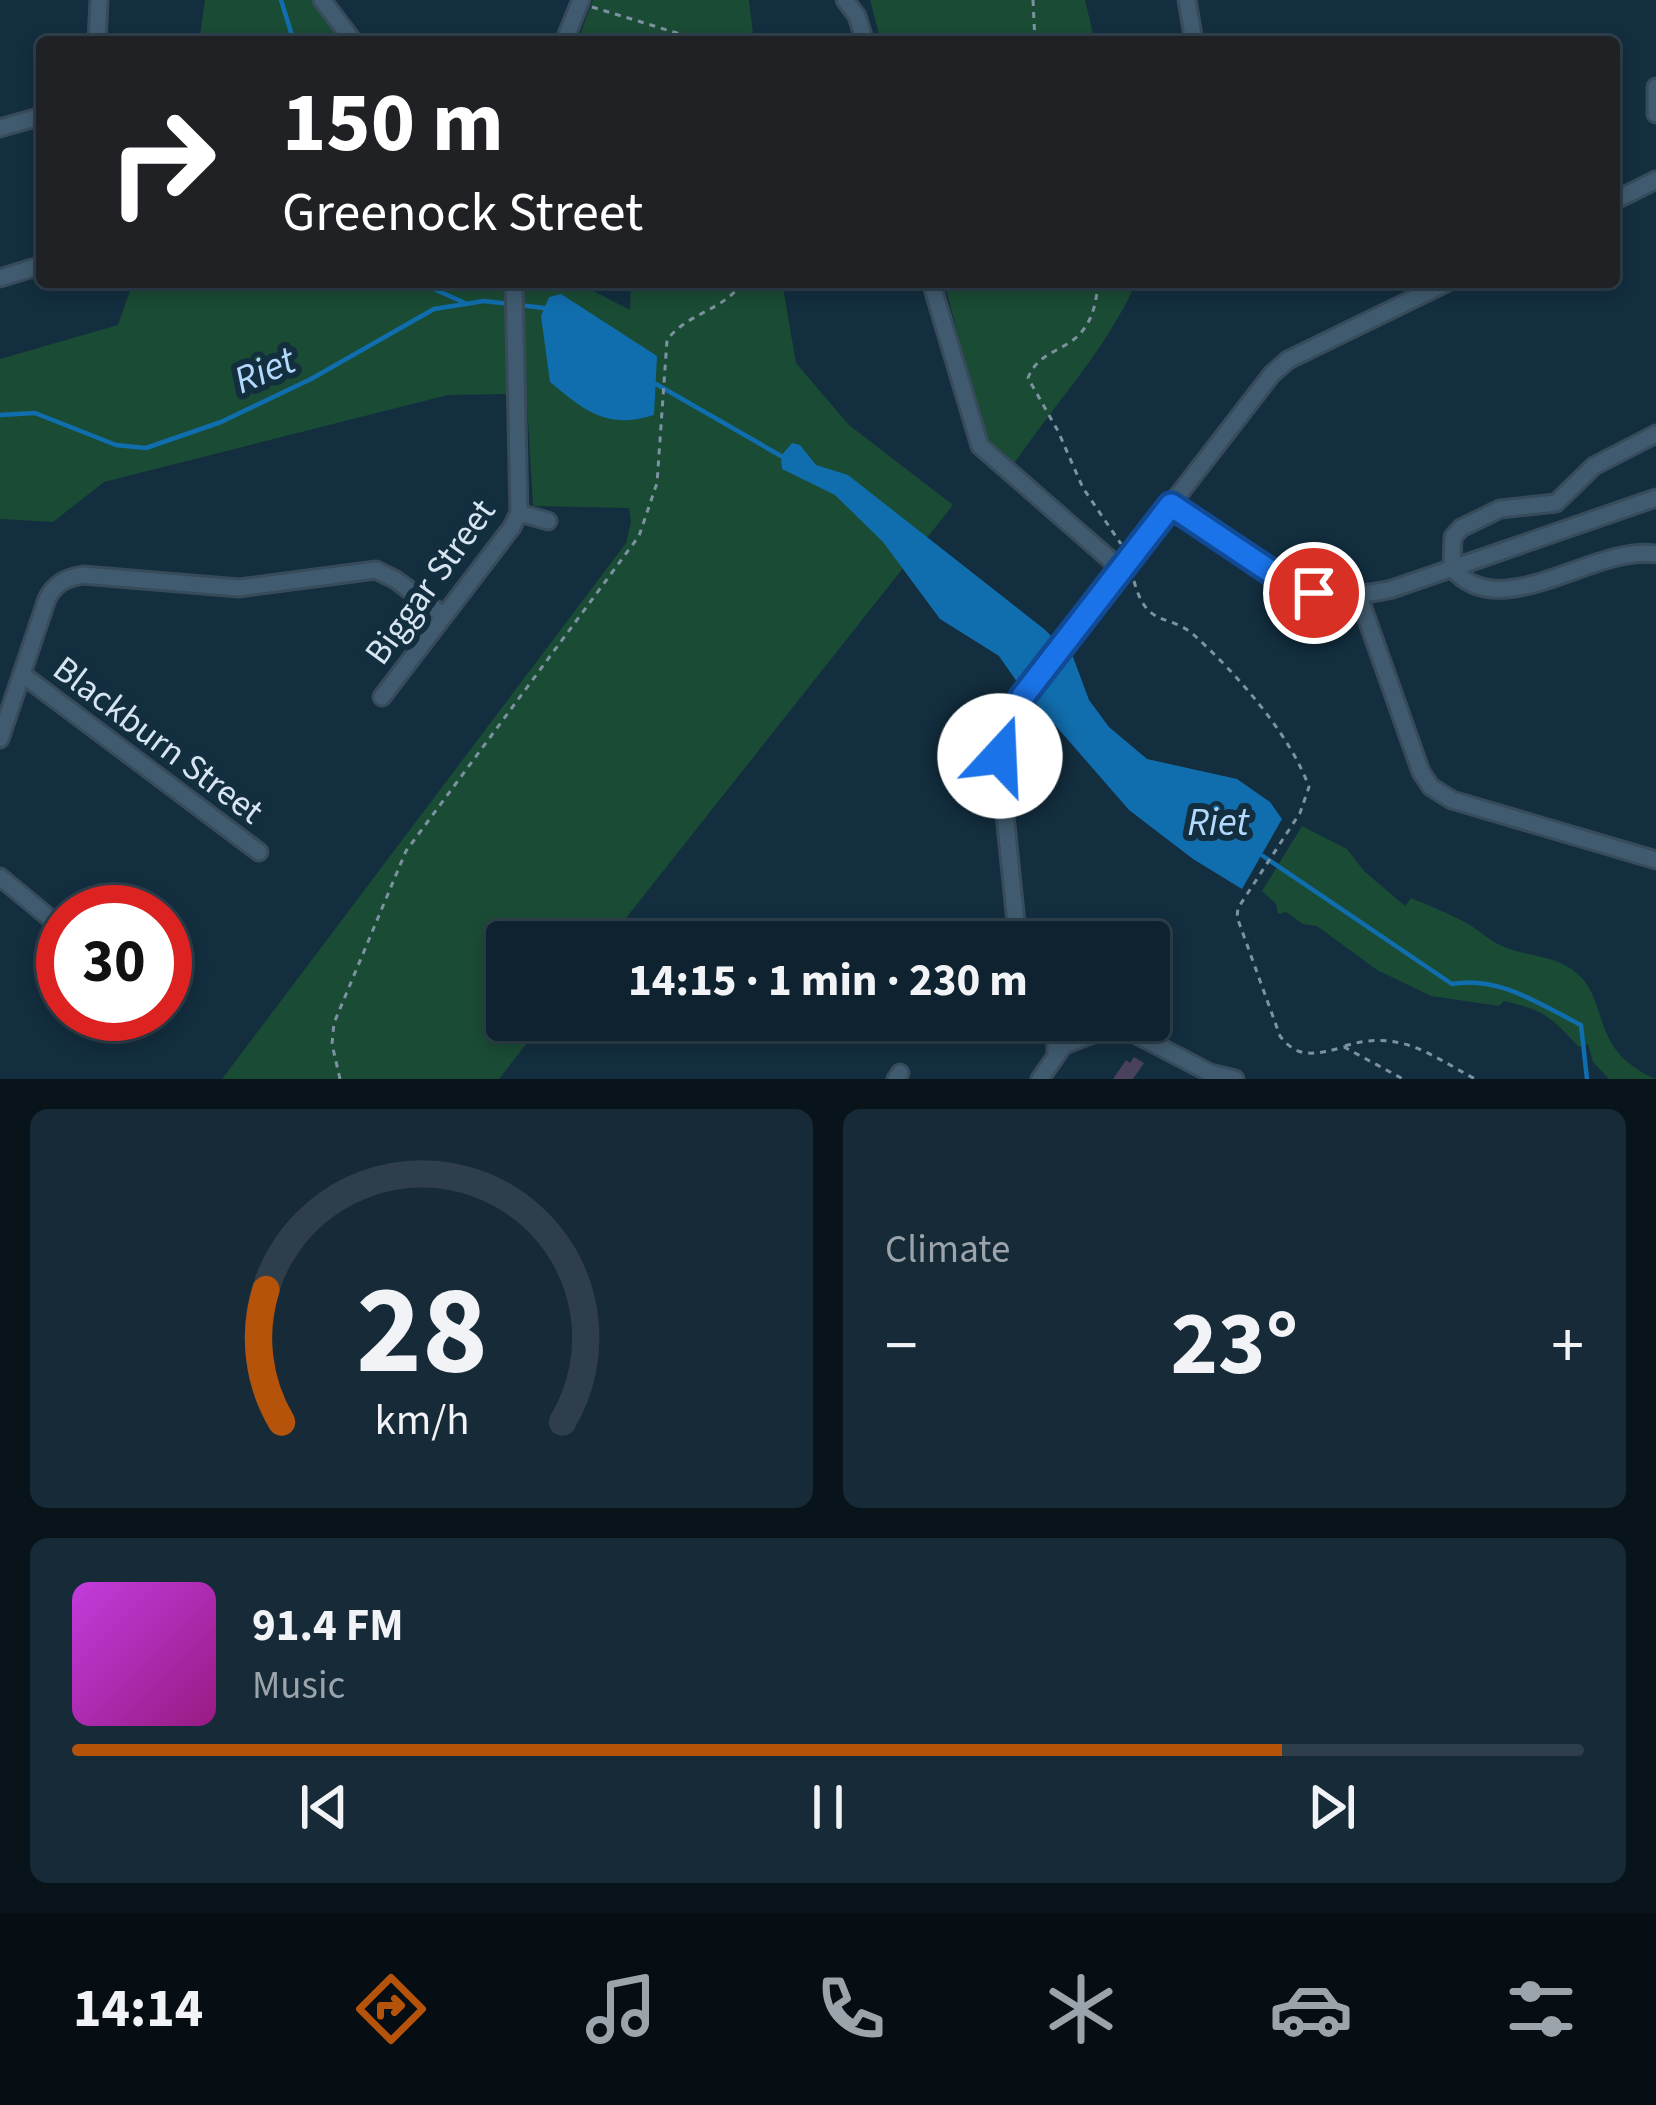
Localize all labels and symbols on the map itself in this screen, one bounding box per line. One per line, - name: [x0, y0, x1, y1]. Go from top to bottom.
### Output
- water label: Riet: [225, 333, 305, 409]
- street label: Biggar Street: [353, 489, 508, 675]
- pin: [1263, 542, 1365, 644]
- street label: Blackburn Street: [42, 644, 274, 836]
- position arrow: [937, 693, 1063, 819]
- water label: Riet: [1187, 795, 1250, 851]
- speed limit sign: 30: [36, 885, 192, 1041]

